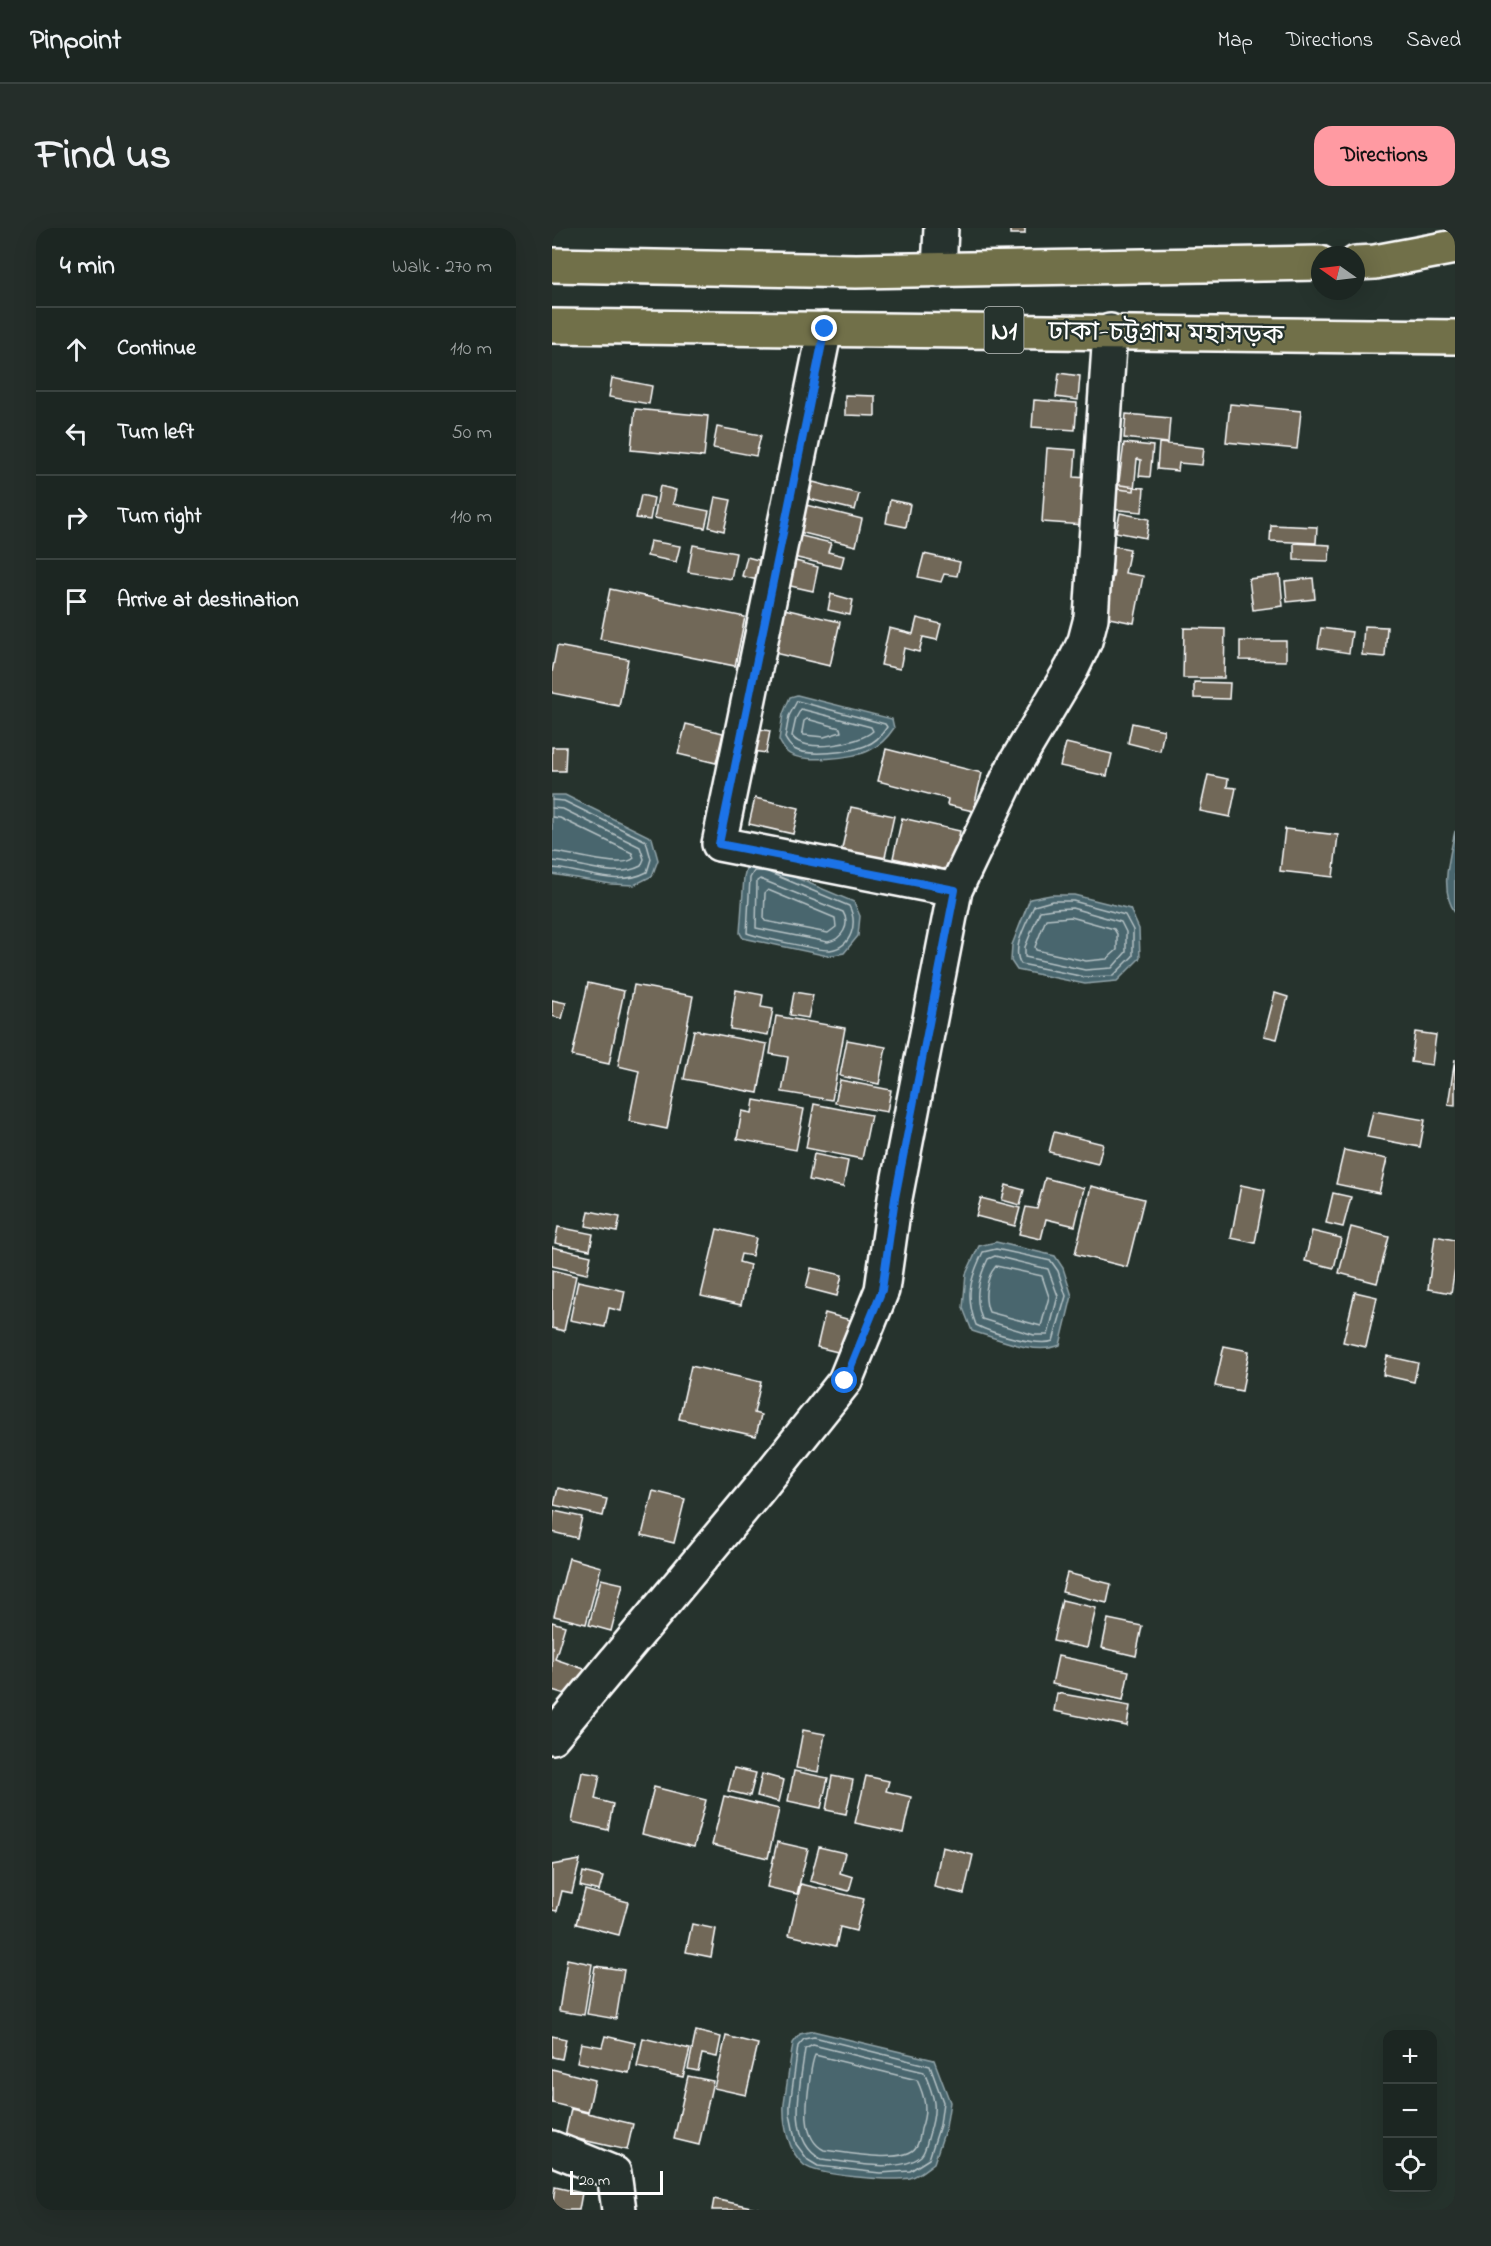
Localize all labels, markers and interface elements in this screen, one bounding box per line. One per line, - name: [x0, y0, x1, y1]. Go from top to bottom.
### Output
- text: Pinpoint: [30, 21, 121, 62]
- text: Map: [1217, 26, 1253, 56]
- text: Directions: [1286, 26, 1373, 56]
- text: Saved: [1406, 26, 1461, 56]
- text: Find us: [36, 126, 171, 187]
- button: Directions: [1314, 126, 1455, 186]
- north arrow: [1311, 246, 1365, 300]
- text: 4 min: [60, 248, 115, 286]
- text: Walk · 270 m: [392, 253, 492, 282]
- road number: N1: [984, 307, 1024, 353]
- street label: ঢাকা-চট্টগ্রাম মহাসড়ক: [1047, 313, 1285, 356]
- route end: [811, 315, 837, 341]
- icon: ahead: [60, 333, 93, 366]
- text: Continue: [117, 333, 196, 365]
- text: 110 m: [450, 335, 492, 364]
- icon: left: [60, 417, 93, 450]
- text: Turn left: [117, 417, 194, 449]
- text: 50 m: [451, 419, 492, 448]
- icon: right: [60, 501, 93, 534]
- text: Turn right: [117, 501, 202, 533]
- text: 110 m: [450, 503, 492, 532]
- icon: arrive: [60, 585, 93, 618]
- text: Arrive at destination: [117, 585, 299, 617]
- route start: [831, 1367, 857, 1393]
- map controls: [1383, 2030, 1437, 2192]
- button: +: [1383, 2030, 1437, 2084]
- button: −: [1383, 2084, 1437, 2138]
- button: locate: [1383, 2138, 1437, 2192]
- scale bar: [570, 2168, 663, 2196]
- text: 20 m: [579, 2169, 610, 2193]

